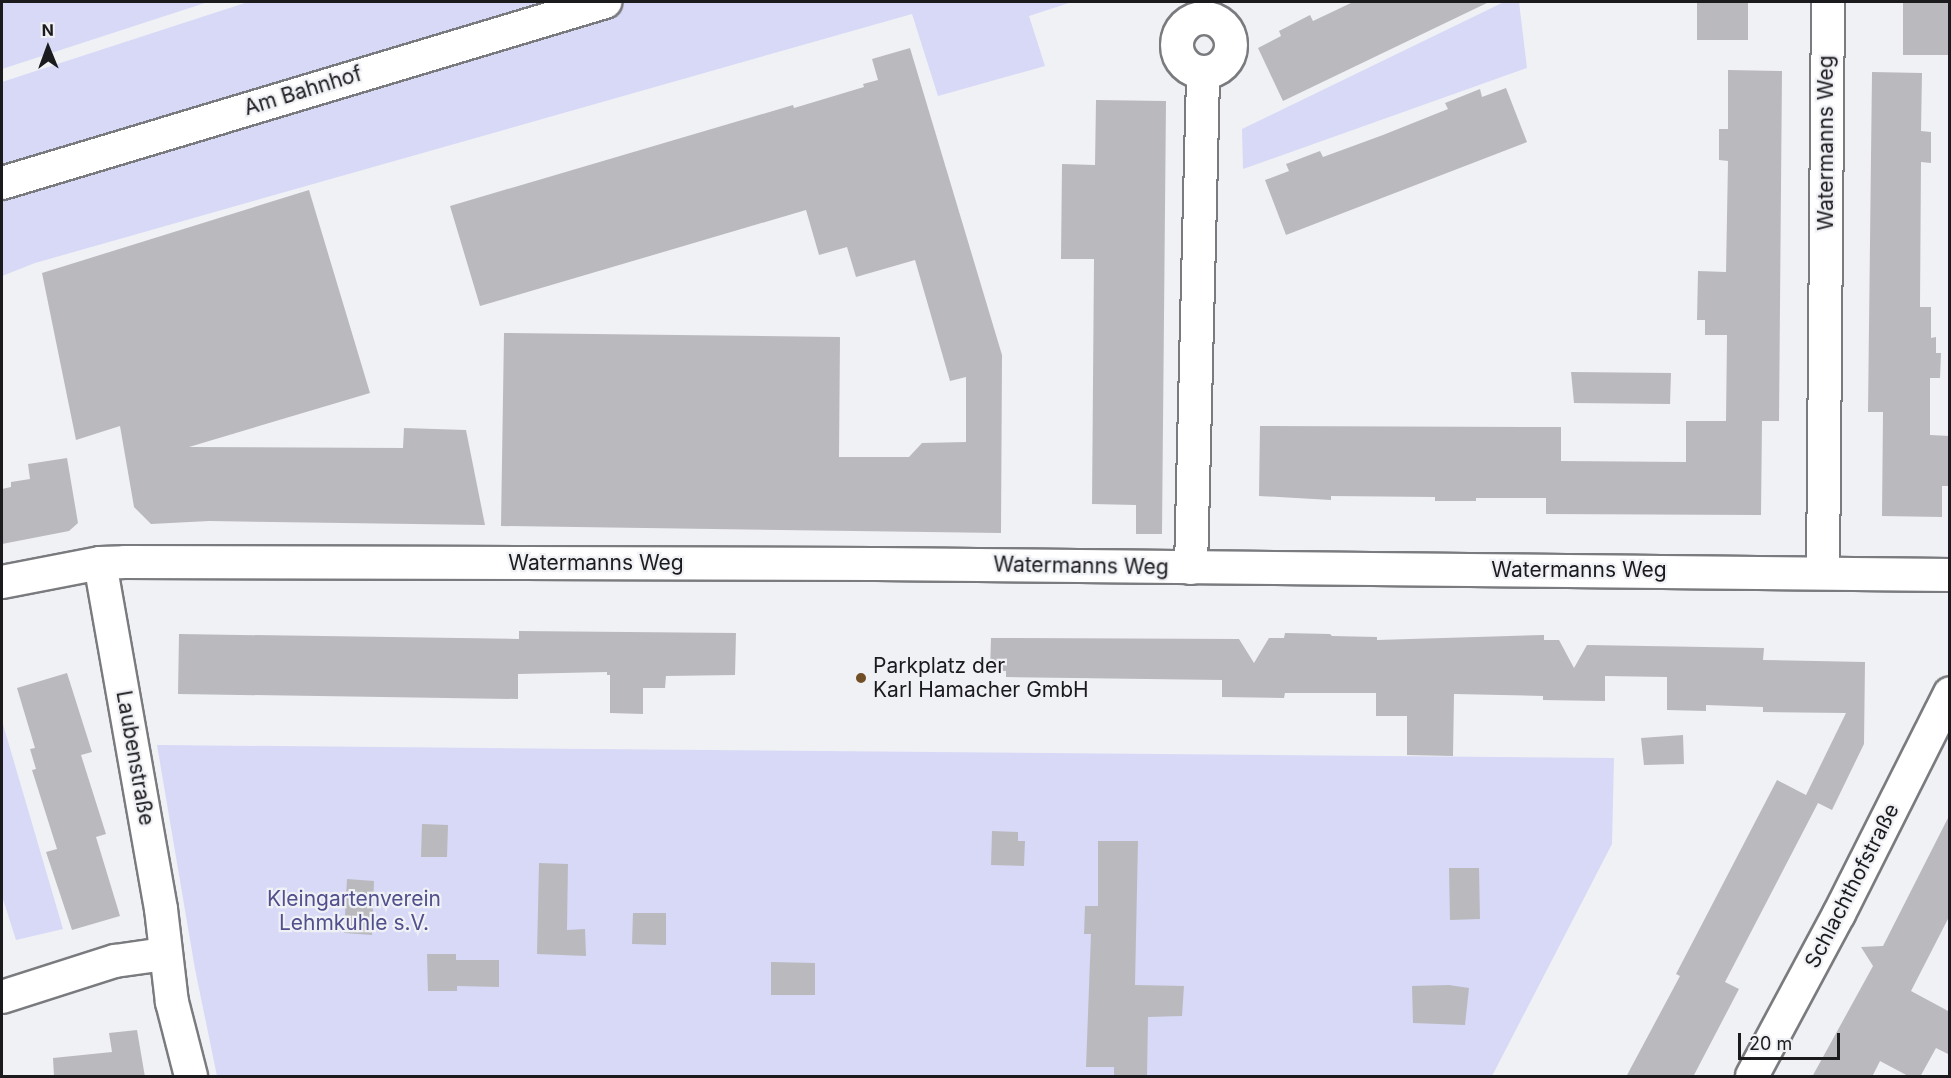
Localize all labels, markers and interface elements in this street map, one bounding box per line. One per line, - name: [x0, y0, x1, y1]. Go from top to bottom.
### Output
- north arrow: [18, 18, 78, 78]
- text: N: [41, 20, 54, 40]
- street label: Watermanns Weg: [1813, 55, 1839, 231]
- street label: Am Bahnhof: [241, 61, 365, 121]
- street label: Watermanns Weg: [508, 550, 684, 576]
- street label: Watermanns Weg: [993, 552, 1169, 580]
- street label: Watermanns Weg: [1491, 557, 1667, 583]
- place label: Parkplatz der Karl Hamacher GmbH: [873, 653, 1089, 703]
- marker: Parkplatz der Karl Hamacher GmbH: [854, 671, 868, 685]
- street label: Laubenstraße: [111, 689, 159, 827]
- street label: Schlachthofstraße: [1800, 800, 1904, 972]
- park label: Kleingartenverein Lehmkuhle s.V.: [267, 886, 441, 936]
- scale bar: [1741, 1021, 1843, 1059]
- text: 20 m: [1749, 1033, 1792, 1054]

